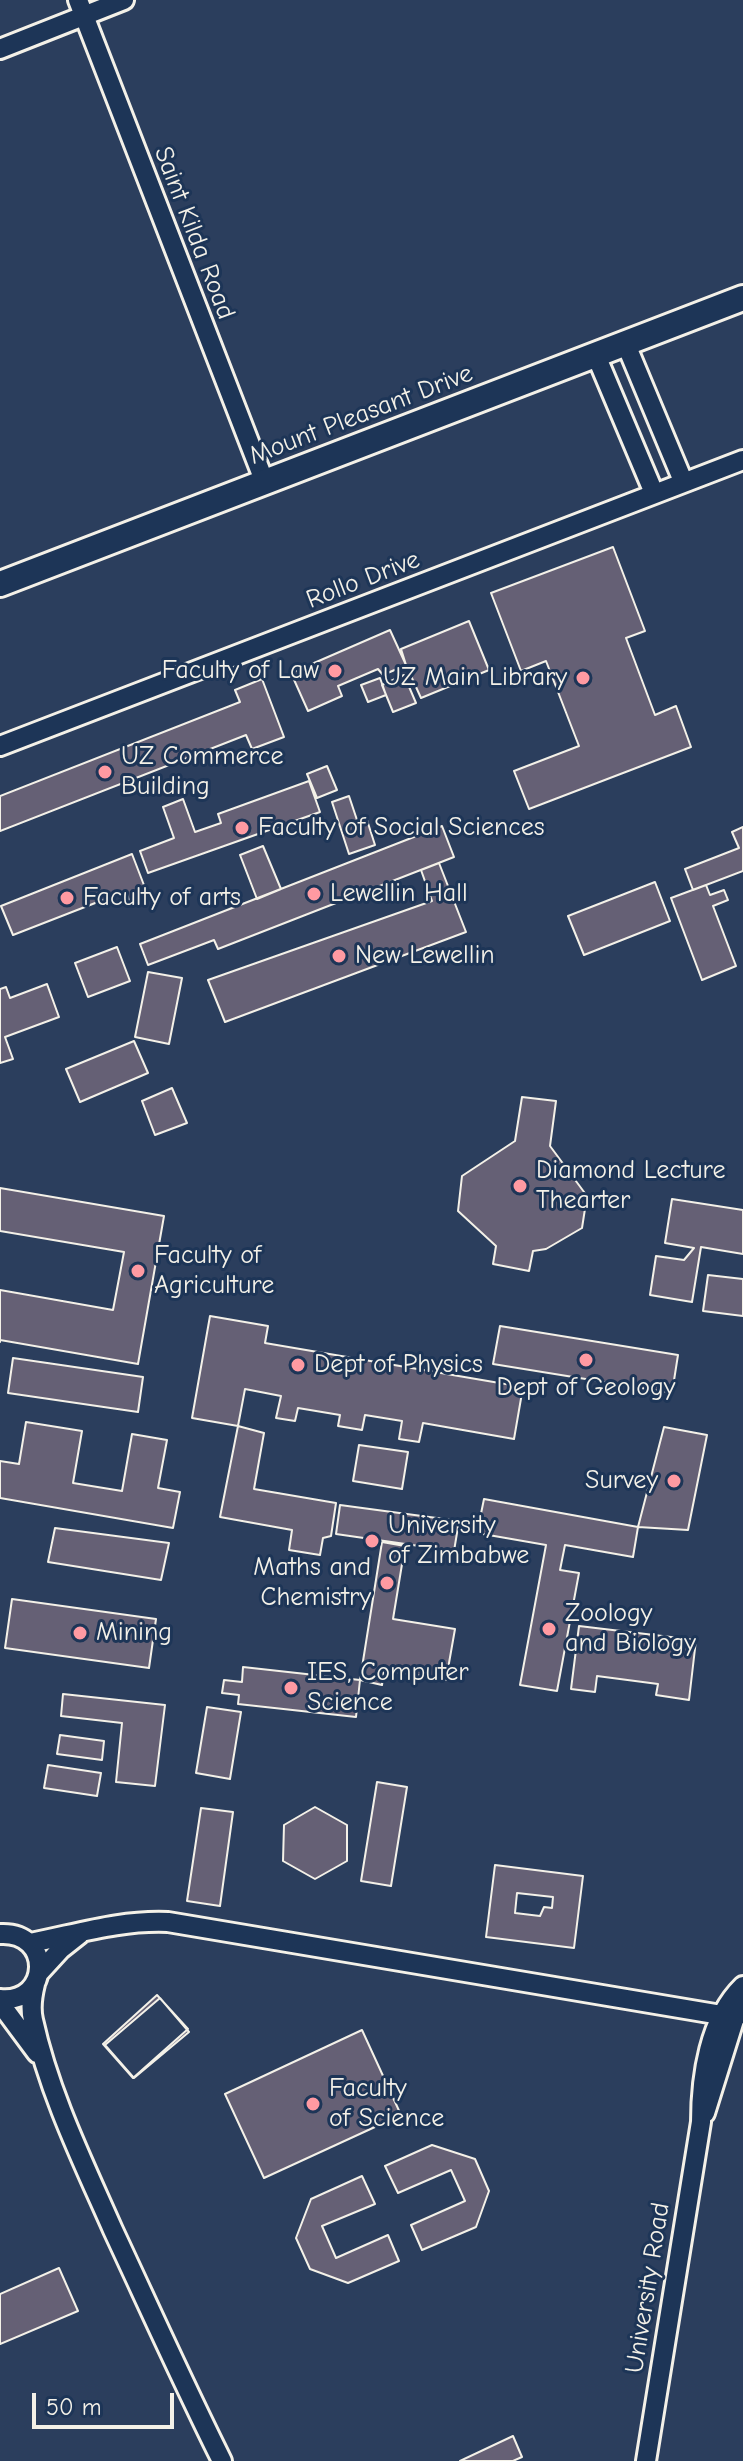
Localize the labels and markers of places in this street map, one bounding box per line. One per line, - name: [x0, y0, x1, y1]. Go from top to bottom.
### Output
- place label: Faculty of Law: [162, 655, 319, 687]
- marker: Faculty of Law: [326, 662, 344, 680]
- place label: UZ Main Library: [383, 662, 567, 694]
- marker: UZ Main Library: [574, 669, 592, 687]
- place label: UZ Commerce Building: [121, 741, 284, 802]
- marker: UZ Commerce Building: [96, 763, 114, 781]
- place label: Faculty of Social Sciences: [258, 812, 545, 844]
- marker: Faculty of Social Sciences: [233, 819, 251, 837]
- place label: Lewellin Hall: [330, 878, 468, 910]
- place label: Faculty of arts: [83, 882, 241, 914]
- marker: Lewellin Hall: [305, 885, 323, 903]
- marker: Faculty of arts: [58, 889, 76, 907]
- place label: New Lewellin: [355, 940, 495, 972]
- marker: New Lewellin: [330, 947, 348, 965]
- place label: Diamond Lecture Thearter: [536, 1155, 725, 1216]
- marker: Diamond Lecture Thearter: [511, 1177, 529, 1195]
- place label: Faculty of Agriculture: [154, 1240, 274, 1302]
- marker: Faculty of Agriculture: [129, 1262, 147, 1280]
- place label: Dept of Physics: [314, 1349, 483, 1381]
- marker: Dept of Geology: [577, 1351, 595, 1369]
- marker: Dept of Physics: [289, 1356, 307, 1374]
- place label: Dept of Geology: [497, 1372, 675, 1404]
- place label: Survey: [585, 1465, 658, 1497]
- marker: Survey: [665, 1472, 683, 1490]
- place label: University of Zimbabwe: [388, 1510, 529, 1572]
- marker: University of Zimbabwe: [363, 1532, 381, 1550]
- place label: Maths and Chemistry: [253, 1552, 371, 1614]
- marker: Maths and Chemistry: [378, 1574, 396, 1592]
- place label: Zoology and Biology: [565, 1598, 696, 1660]
- place label: Mining: [96, 1617, 172, 1649]
- marker: Zoology and Biology: [540, 1620, 558, 1638]
- marker: Mining: [71, 1624, 89, 1642]
- place label: IES, Computer Science: [307, 1657, 469, 1718]
- marker: IES, Computer Science: [282, 1679, 300, 1697]
- place label: Faculty of Science: [329, 2073, 444, 2134]
- marker: Faculty of Science: [304, 2095, 322, 2113]

